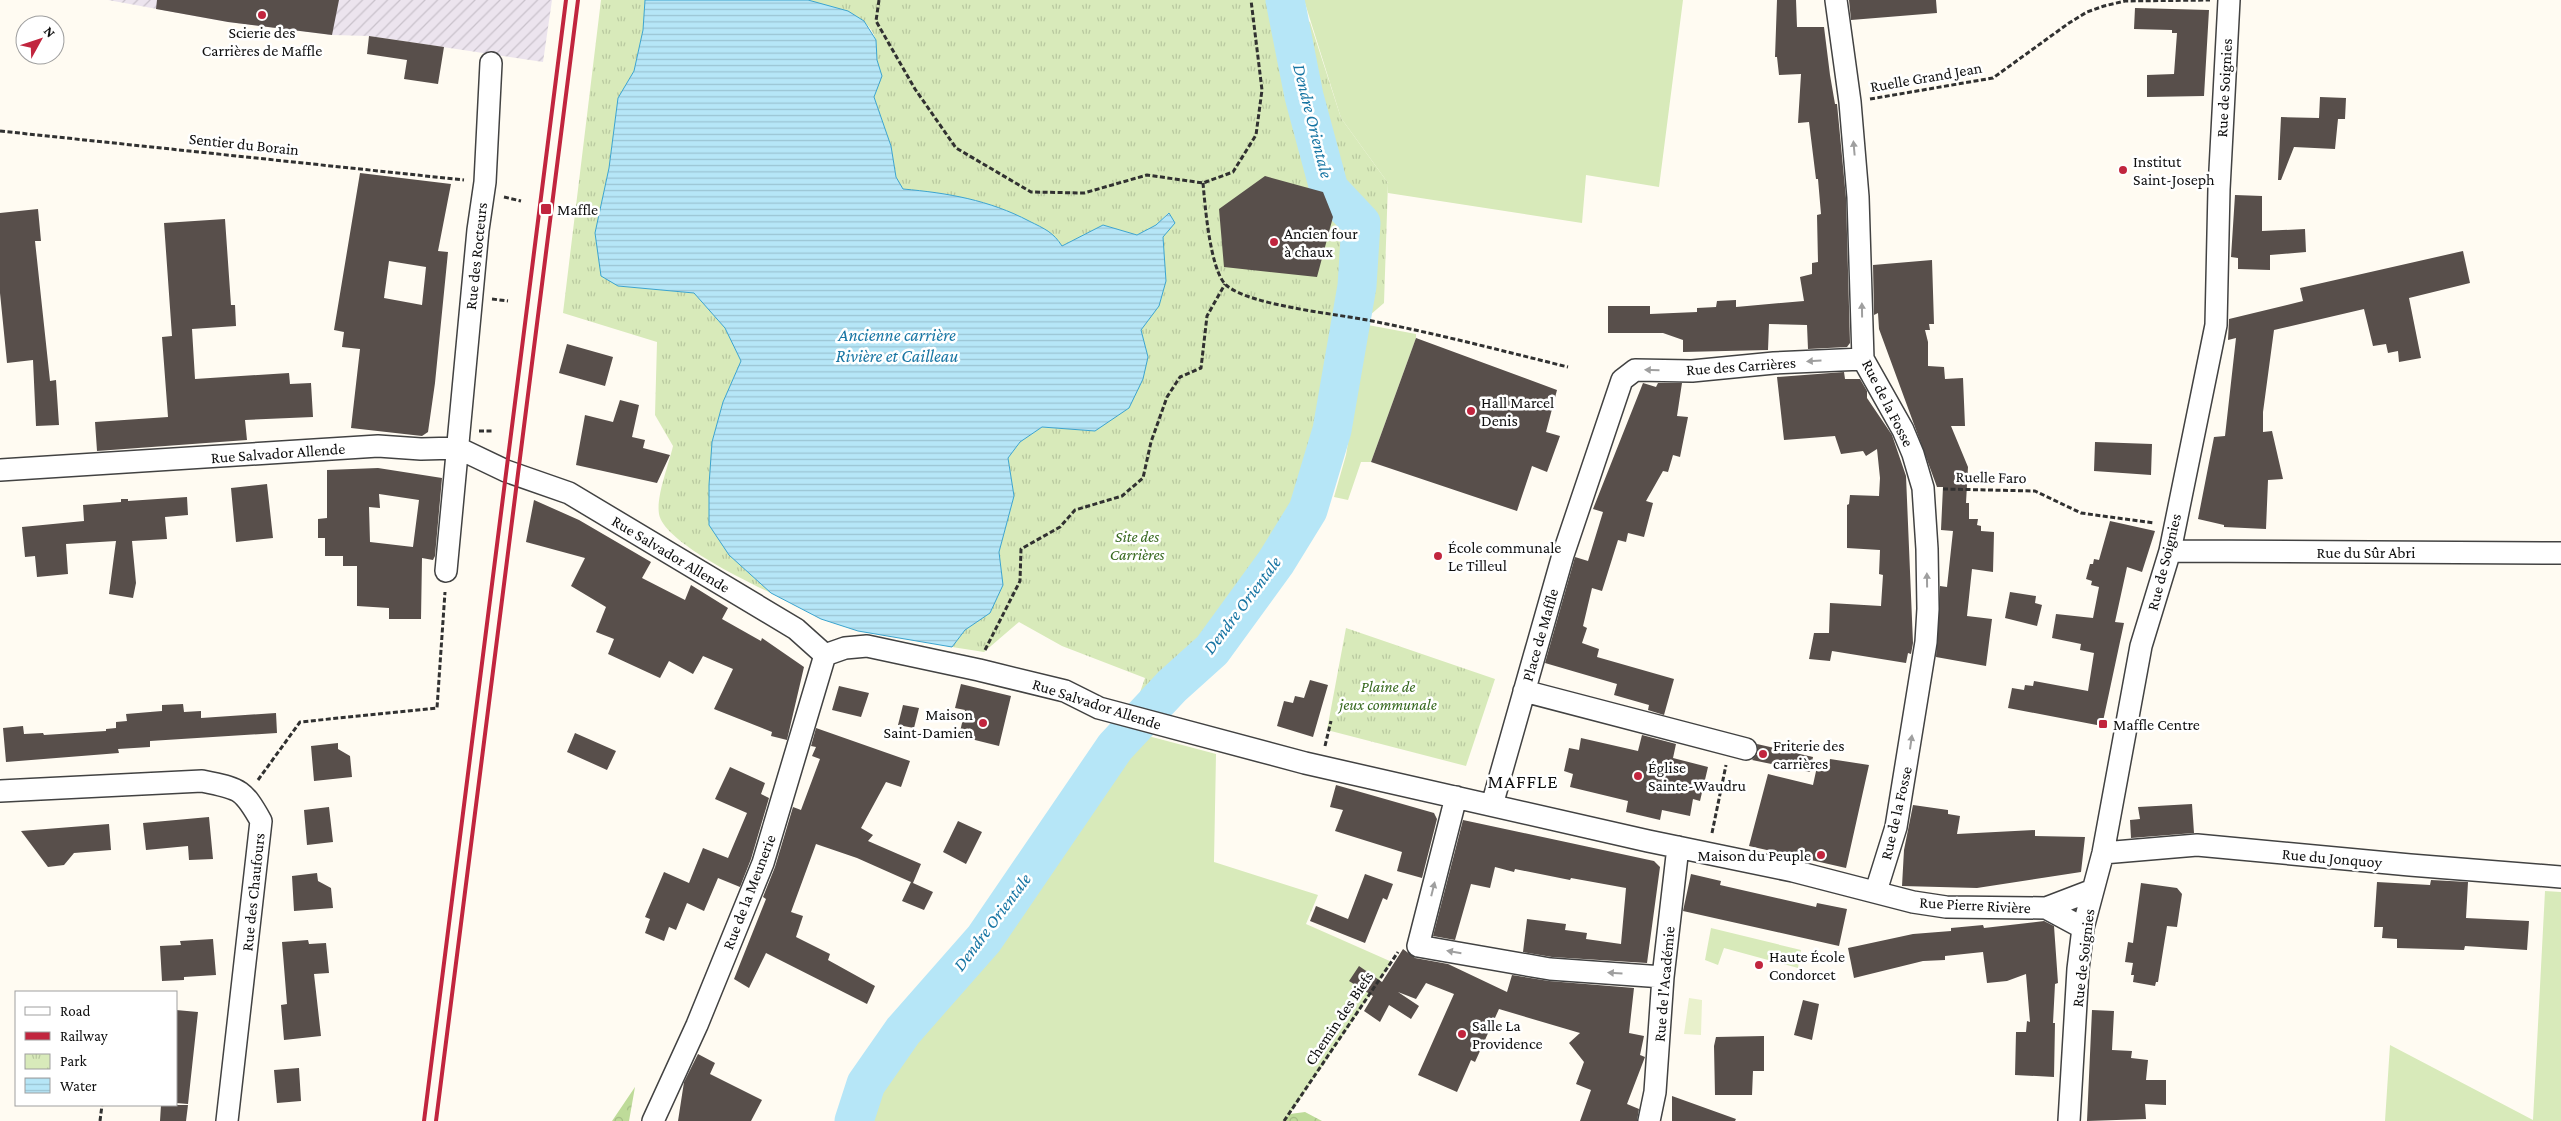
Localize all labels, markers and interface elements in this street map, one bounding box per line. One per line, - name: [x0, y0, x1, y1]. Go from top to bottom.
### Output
- marker: Scierie des Carrières de Maffle: [256, 9, 268, 21]
- north arrow: [15, 15, 65, 65]
- text: N: [41, 23, 59, 41]
- place label: Scierie des Carrières de Maffle: [202, 24, 322, 59]
- street label: Rue de Soignies: [2213, 38, 2236, 138]
- street label: Ruelle Grand Jean: [1869, 59, 1984, 96]
- water label: Dendre Orientale: [1289, 62, 1337, 180]
- street label: Sentier du Borain: [188, 130, 300, 158]
- one-way arrow: [1849, 140, 1857, 156]
- place label: Institut Saint-Joseph: [2133, 153, 2215, 189]
- marker: Institut Saint-Joseph: [2117, 164, 2129, 176]
- place label: Maffle: [557, 201, 598, 218]
- street label: Rue des Rocteurs: [462, 202, 490, 310]
- marker: Maffle: [539, 202, 553, 216]
- place label: Ancien four à chaux: [1284, 225, 1358, 260]
- marker: Ancien four à chaux: [1268, 236, 1280, 248]
- one-way arrow: [1858, 302, 1866, 318]
- water label: Ancienne carrière Rivière et Cailleau: [836, 325, 958, 366]
- street label: Rue des Carrières: [1686, 354, 1796, 378]
- street label: Rue de la Fosse: [1859, 357, 1917, 449]
- one-way arrow: [1806, 358, 1822, 366]
- one-way arrow: [1644, 366, 1660, 374]
- place label: Hall Marcel Denis: [1481, 394, 1554, 429]
- marker: Hall Marcel Denis: [1465, 405, 1477, 417]
- street label: Rue Salvador Allende: [210, 440, 346, 466]
- street label: Ruelle Faro: [1955, 468, 2027, 486]
- street label: Rue Salvador Allende: [609, 512, 733, 596]
- street label: Rue de Soignies: [2144, 512, 2185, 612]
- park label: Site des Carrières: [1110, 528, 1164, 563]
- place label: École communale Le Tilleul: [1448, 539, 1561, 574]
- street label: Rue du Sûr Abri: [2317, 544, 2415, 561]
- marker: École communale Le Tilleul: [1432, 550, 1444, 562]
- water label: Dendre Orientale: [1199, 552, 1285, 658]
- one-way arrow: [1923, 572, 1931, 588]
- street label: Place de Maffle: [1519, 587, 1561, 683]
- street label: Rue Salvador Allende: [1030, 675, 1164, 733]
- park label: Plaine de jeux communale: [1337, 678, 1437, 714]
- place label: Maison Saint-Damien: [884, 706, 973, 741]
- place label: Maffle Centre: [2113, 716, 2200, 733]
- marker: Maison Saint-Damien: [977, 717, 989, 729]
- marker: Maffle Centre: [2097, 718, 2109, 730]
- one-way arrow: [1907, 733, 1915, 749]
- place label: Friterie des carrières: [1773, 737, 1845, 772]
- marker: Friterie des carrières: [1757, 748, 1769, 760]
- place label: Église Sainte-Waudru: [1648, 759, 1747, 794]
- street label: Rue de la Fosse: [1877, 765, 1915, 861]
- marker: Église Sainte-Waudru: [1632, 770, 1644, 782]
- district label: MAFFLE: [1487, 771, 1559, 792]
- street label: Rue des Chaufours: [238, 832, 268, 952]
- street label: Rue de la Meunerie: [719, 832, 779, 952]
- street label: Rue du Jonquoy: [2281, 845, 2383, 872]
- place label: Maison du Peuple: [1698, 847, 1811, 865]
- marker: Maison du Peuple: [1815, 849, 1827, 861]
- water label: Dendre Orientale: [949, 869, 1035, 975]
- one-way arrow: [1429, 881, 1437, 897]
- street label: Rue Pierre Rivière: [1919, 894, 2031, 916]
- street label: Rue de Soignies: [2069, 908, 2098, 1008]
- street label: Rue de l'Académie: [1650, 925, 1678, 1043]
- one-way arrow: [1446, 947, 1462, 955]
- place label: Haute École Condorcet: [1769, 948, 1845, 983]
- marker: Haute École Condorcet: [1753, 959, 1765, 971]
- street label: Chemin des Biefs: [1301, 968, 1377, 1068]
- one-way arrow: [1607, 969, 1623, 977]
- legend: [15, 991, 178, 1106]
- text: Road: [60, 1003, 91, 1019]
- place label: Salle La Providence: [1472, 1017, 1543, 1052]
- text: Railway: [60, 1028, 108, 1045]
- marker: Salle La Providence: [1456, 1028, 1468, 1040]
- text: Park: [60, 1053, 87, 1069]
- text: Water: [60, 1078, 97, 1094]

